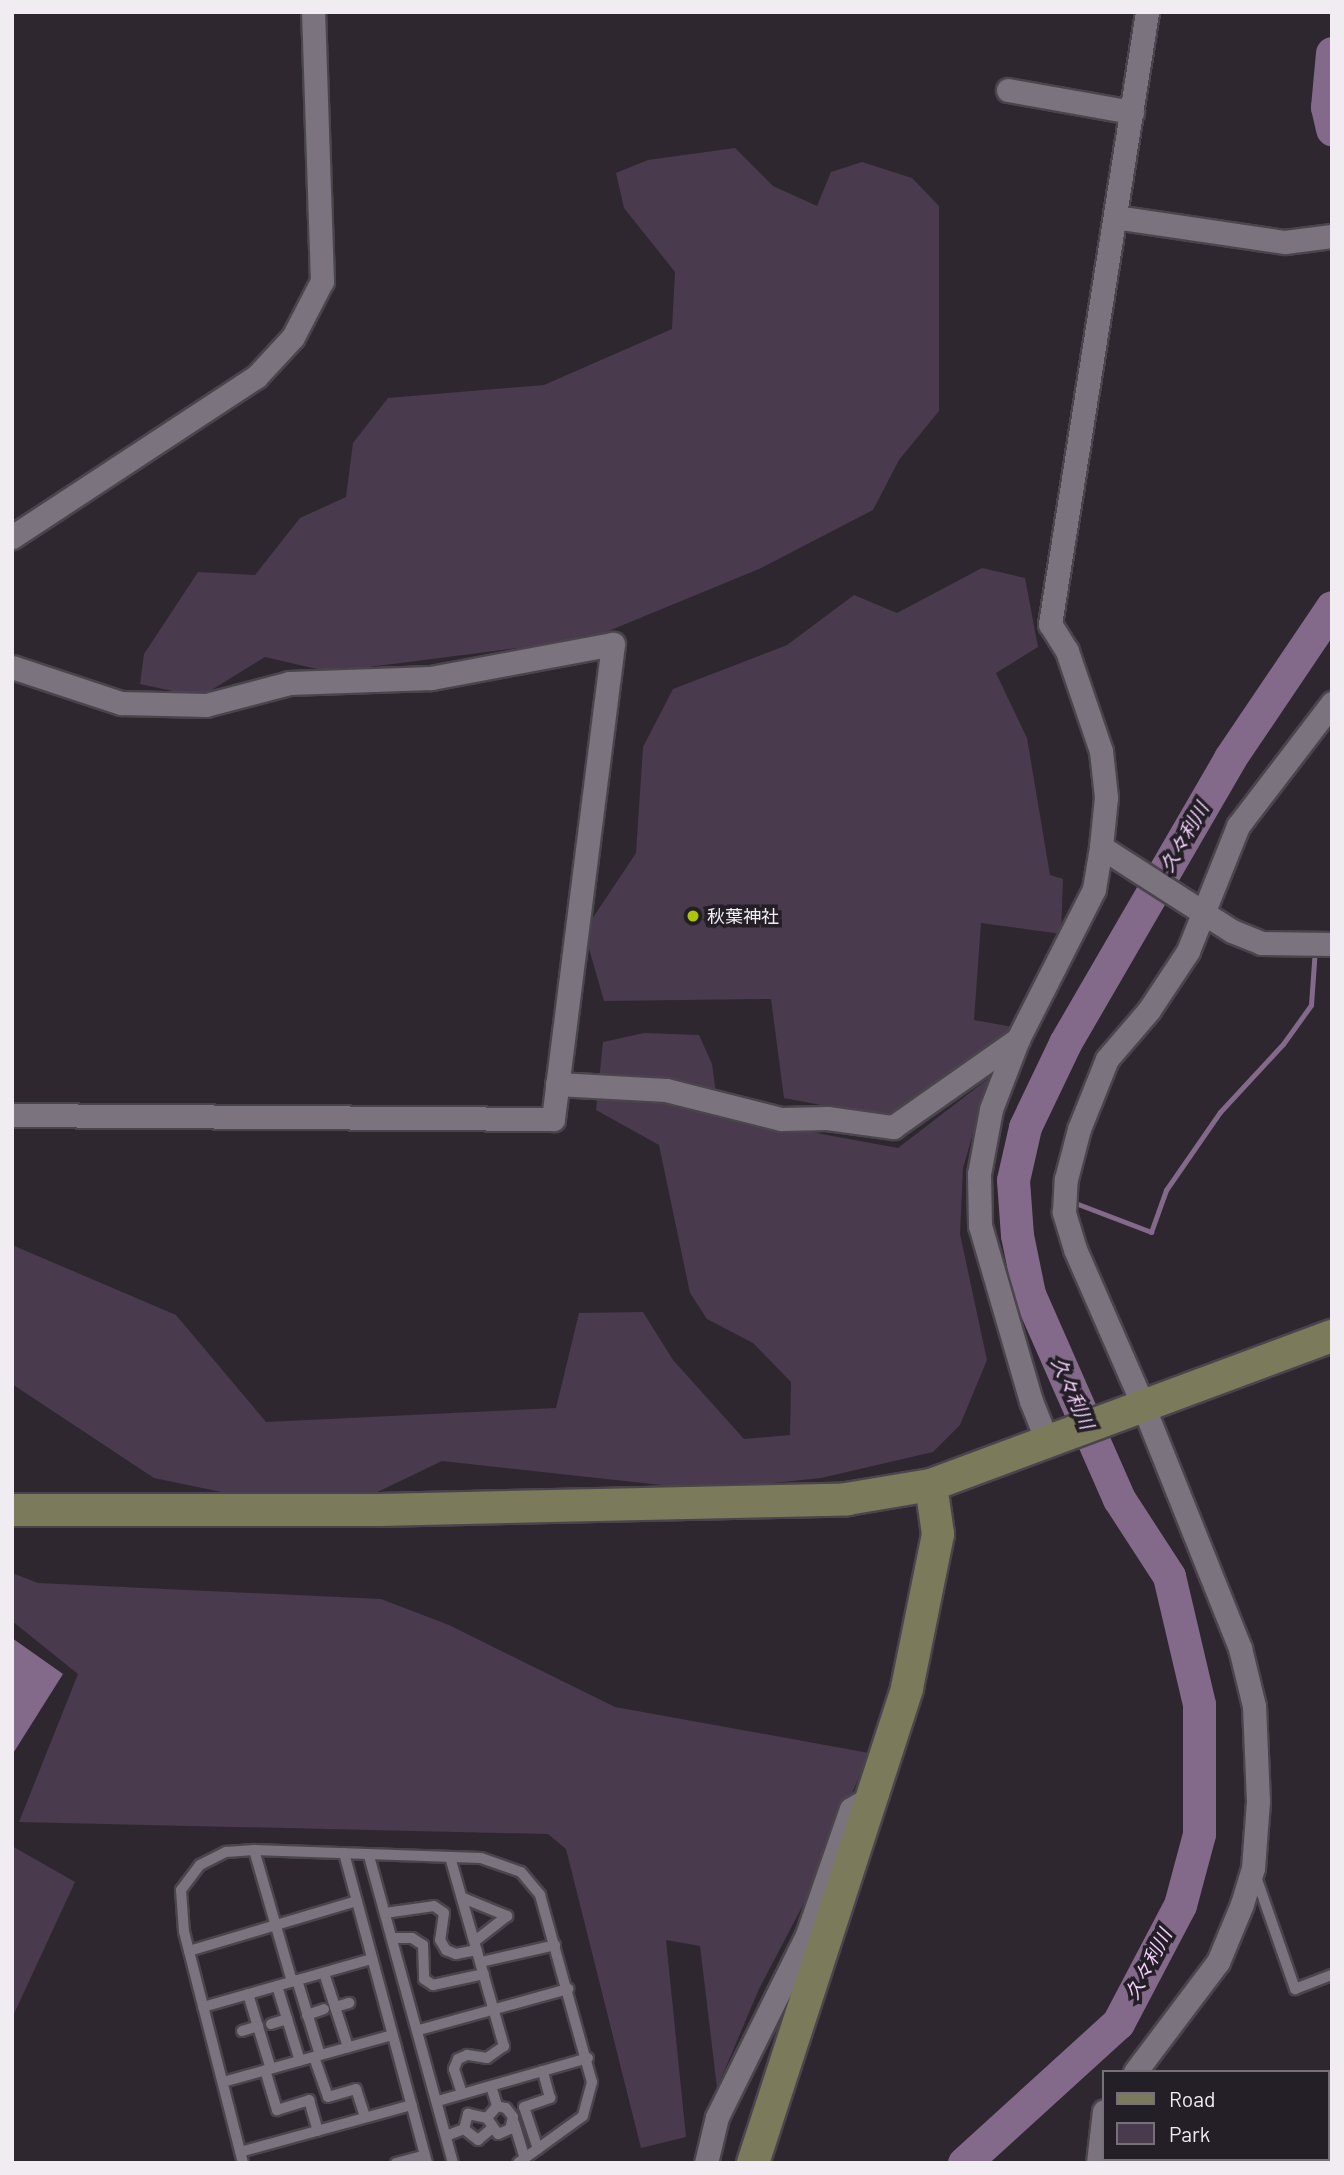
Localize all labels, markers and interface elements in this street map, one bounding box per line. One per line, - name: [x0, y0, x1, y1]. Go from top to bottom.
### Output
- water label: 久々利川: [1155, 798, 1213, 876]
- place label: 秋葉神社: [707, 905, 779, 927]
- marker: 秋葉神社: [685, 908, 701, 924]
- water label: 久々利川: [1047, 1354, 1099, 1432]
- water label: 久々利川: [1120, 1925, 1176, 2003]
- legend: [1102, 2070, 1330, 2161]
- text: Road: [1169, 2086, 1215, 2111]
- text: Park: [1169, 2121, 1210, 2146]

